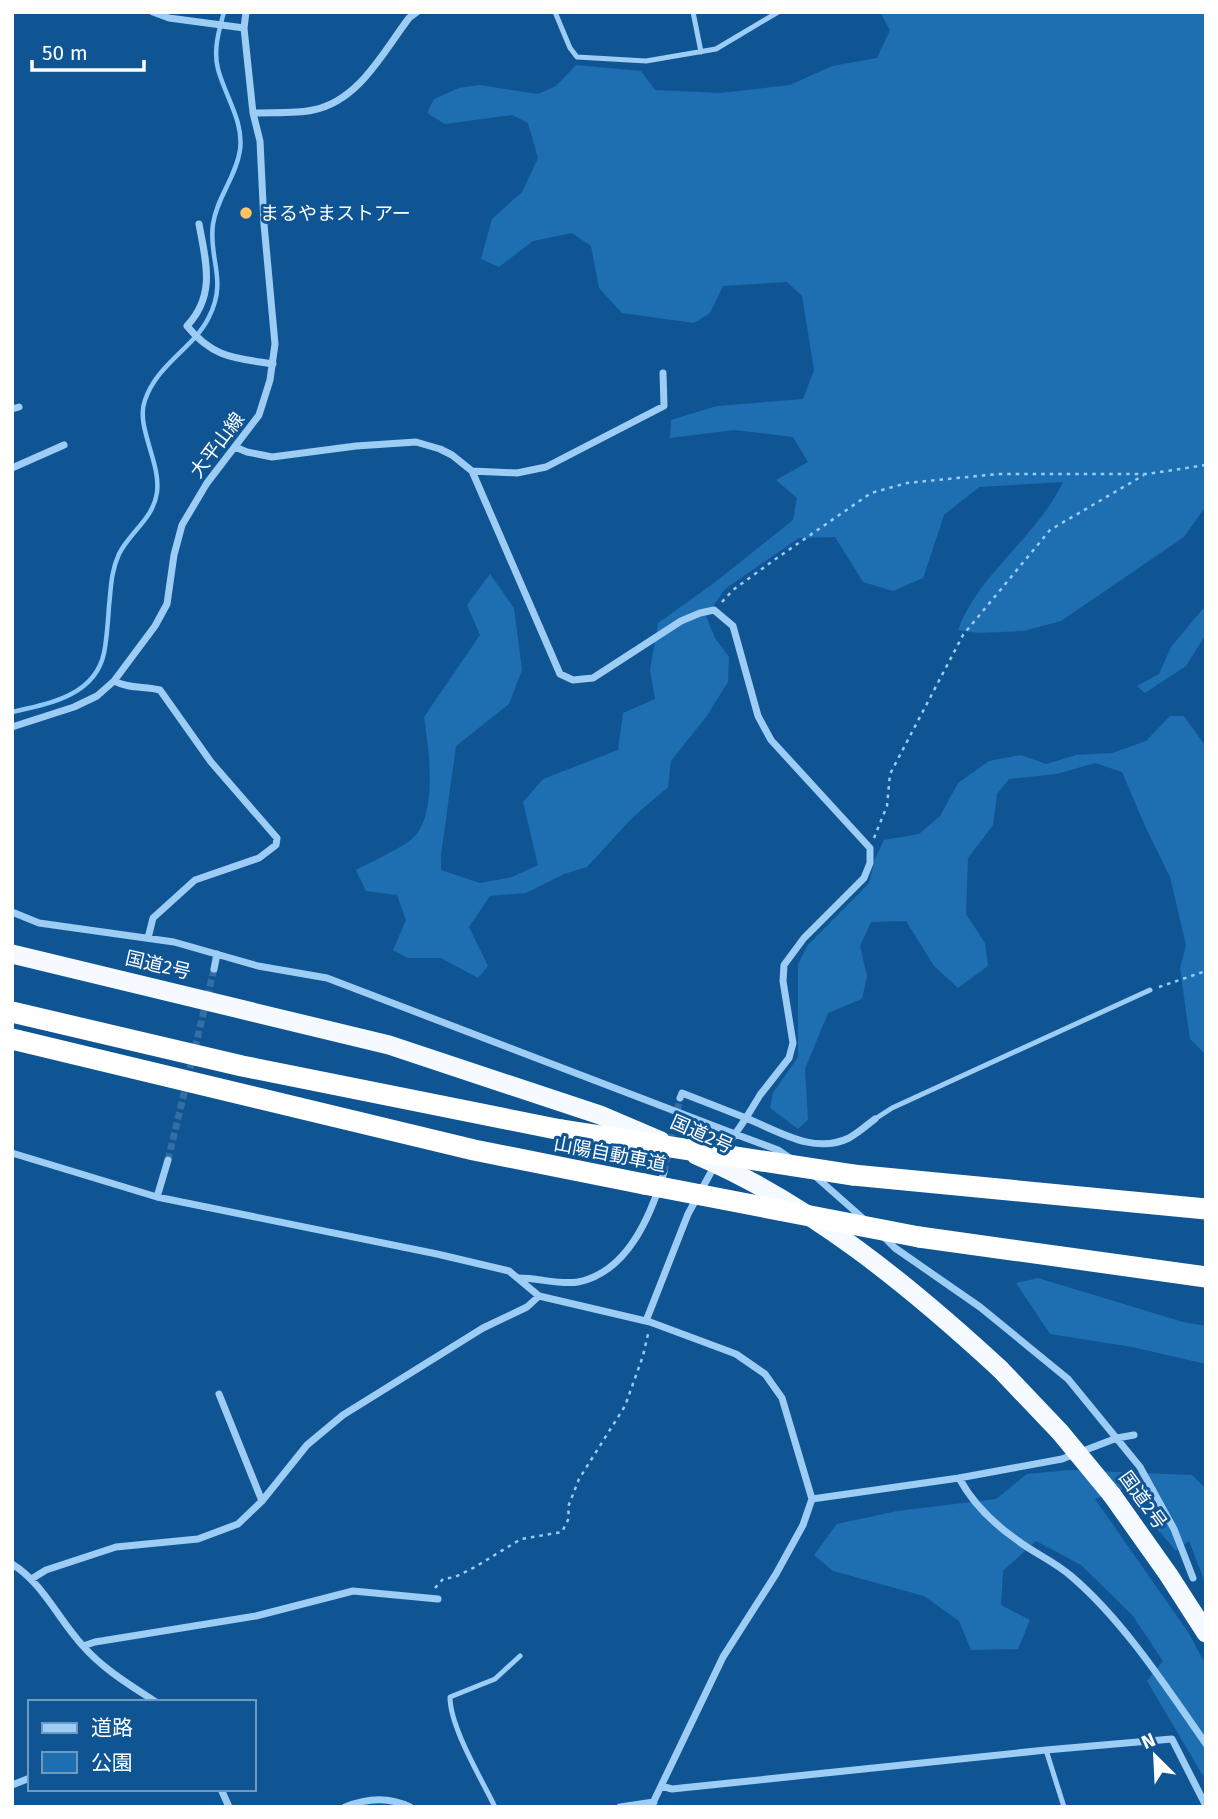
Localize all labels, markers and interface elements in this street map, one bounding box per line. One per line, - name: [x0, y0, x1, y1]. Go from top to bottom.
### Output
- scale bar: [32, 28, 144, 72]
- text: 50 m: [42, 40, 88, 66]
- place label: まるやまストアー: [260, 202, 411, 225]
- marker: まるやまストアー: [238, 205, 254, 221]
- street label: 大平山線: [185, 408, 249, 482]
- street label: 国道2号: [123, 946, 193, 984]
- street label: 国道2号: [667, 1110, 737, 1158]
- street label: 山陽自動車道: [552, 1132, 668, 1176]
- street label: 国道2号: [1114, 1466, 1172, 1534]
- legend: [28, 1700, 256, 1791]
- text: 道路: [91, 1715, 133, 1741]
- north arrow: [1120, 1721, 1190, 1791]
- text: N: [1138, 1728, 1159, 1754]
- text: 公園: [91, 1750, 133, 1776]

